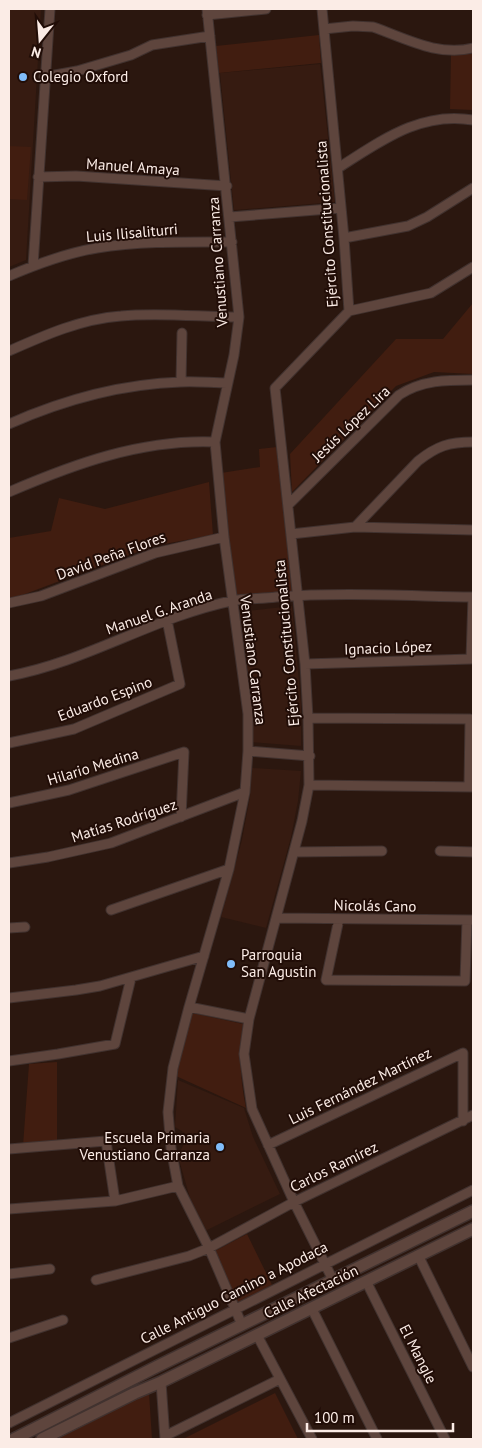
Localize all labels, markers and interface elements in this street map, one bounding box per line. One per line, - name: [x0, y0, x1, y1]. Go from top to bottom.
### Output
- north arrow: [15, 15, 65, 65]
- text: N: [29, 42, 43, 62]
- place label: Colegio Oxford: [33, 67, 128, 86]
- marker: Colegio Oxford: [17, 71, 29, 83]
- street label: Ejército Constitucionalista: [311, 140, 342, 308]
- street label: Manuel Amaya: [86, 154, 181, 179]
- street label: Venustiano Carranza: [203, 196, 232, 329]
- street label: Luis Ilisaliturri: [85, 219, 179, 246]
- street label: Jesús López Lira: [307, 381, 394, 467]
- street label: David Peña Flores: [54, 527, 168, 584]
- street label: Ejército Constitucionalista: [270, 559, 303, 727]
- street label: Manuel G. Aranda: [103, 584, 215, 639]
- street label: Venustiano Carranza: [236, 593, 271, 726]
- street label: Ignacio López: [344, 636, 432, 659]
- street label: Eduardo Espino: [55, 672, 155, 725]
- street label: Hilario Medina: [45, 744, 141, 789]
- street label: Matías Rodríguez: [69, 795, 179, 847]
- street label: Nicolás Cano: [333, 895, 417, 916]
- place label: Parroquia San Agustin: [241, 945, 316, 981]
- marker: Parroquia San Agustin: [225, 958, 237, 970]
- street label: Luis Fernández Martínez: [285, 1043, 434, 1128]
- place label: Escuela Primaria Venustiano Carranza: [79, 1128, 210, 1164]
- street label: Carlos Ramírez: [287, 1137, 381, 1196]
- marker: Escuela Primaria Venustiano Carranza: [214, 1141, 226, 1153]
- street label: Calle Antiguo Camino a Apodaca: [137, 1237, 331, 1348]
- street label: Calle Afectación: [260, 1260, 361, 1323]
- street label: El Mangle: [395, 1321, 441, 1387]
- scale bar: [307, 1400, 453, 1432]
- text: 100 m: [314, 1408, 355, 1427]

